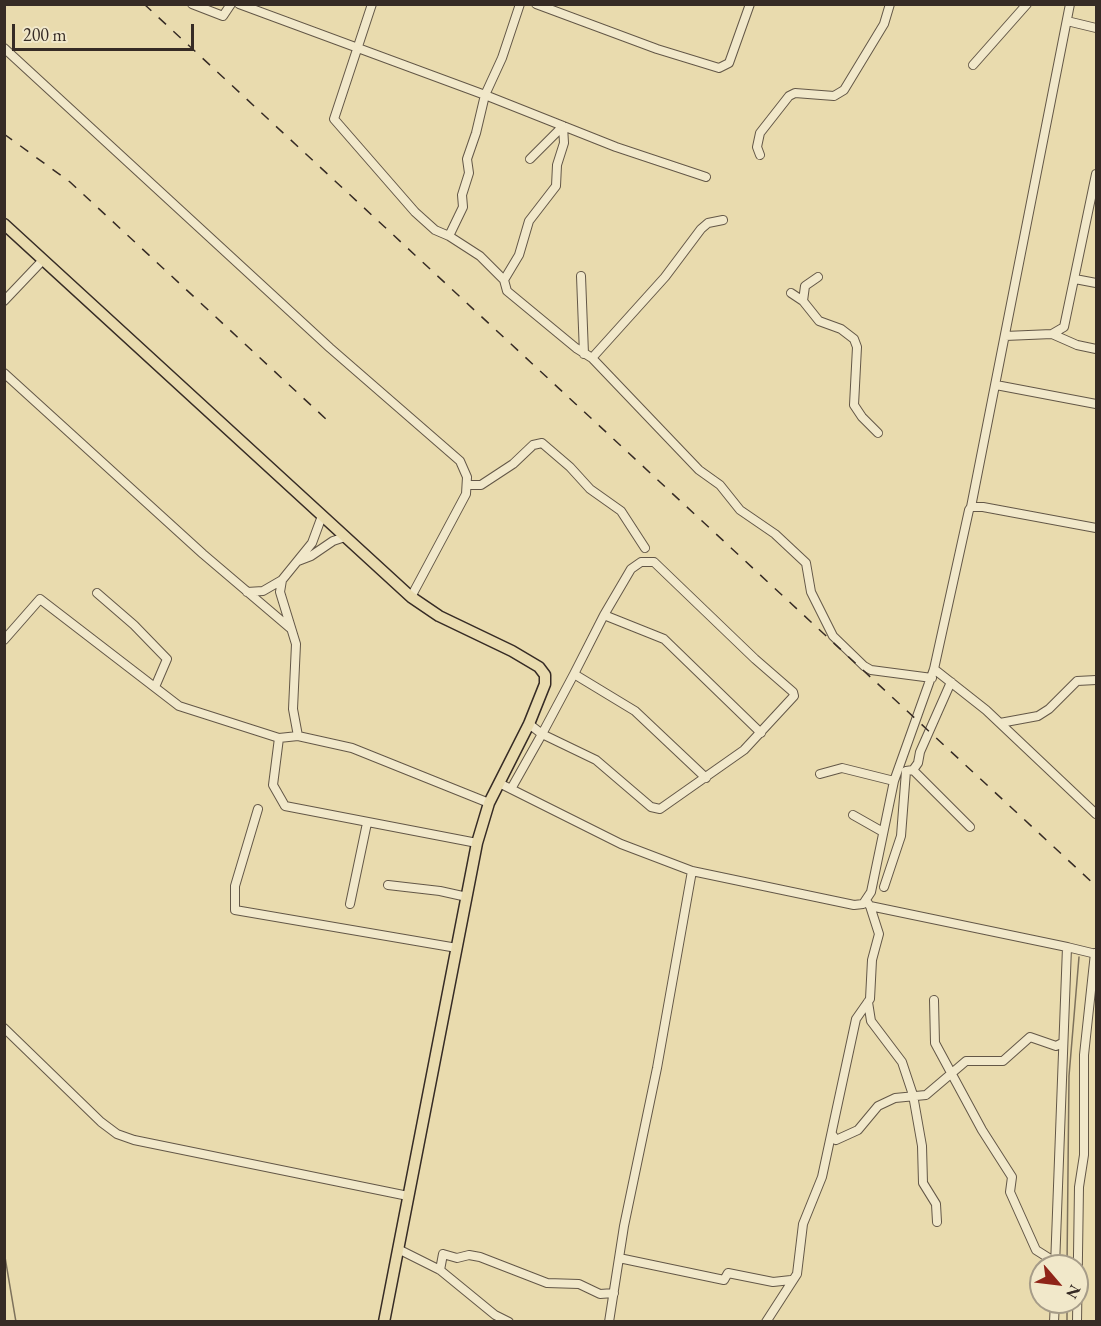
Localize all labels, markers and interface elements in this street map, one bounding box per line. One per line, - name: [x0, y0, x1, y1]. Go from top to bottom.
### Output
- scale bar: [15, 12, 196, 50]
- text: 200 m: [23, 23, 67, 46]
- north arrow: [1029, 1254, 1089, 1314]
- text: N: [1061, 1281, 1086, 1302]

